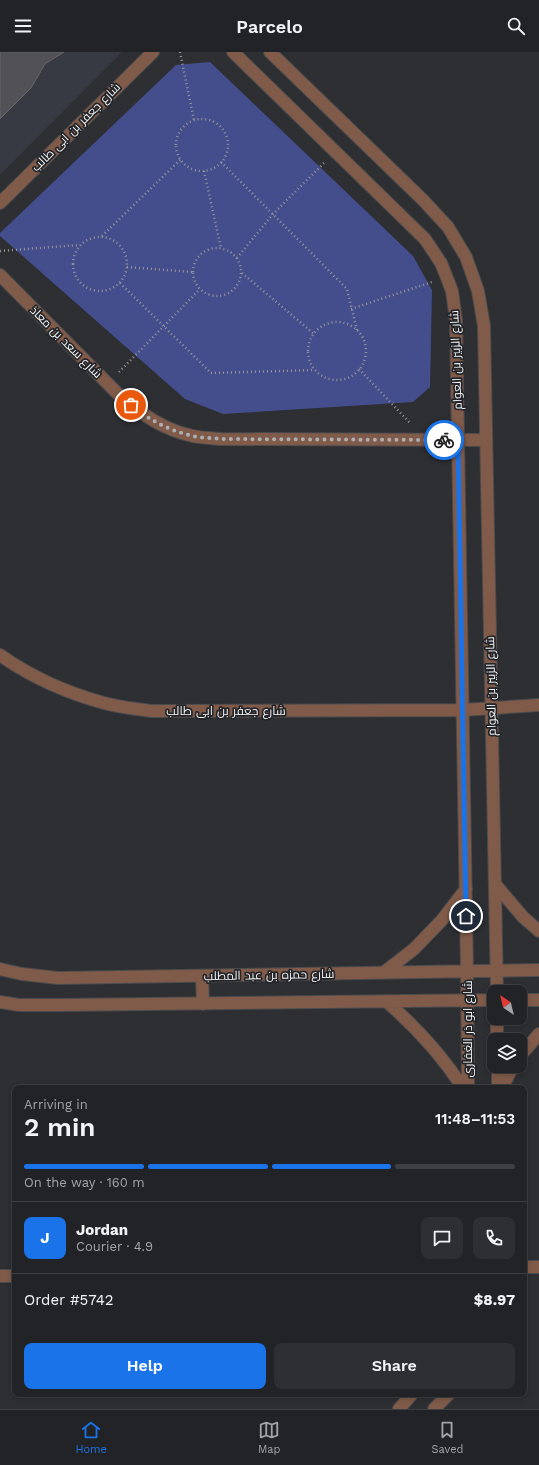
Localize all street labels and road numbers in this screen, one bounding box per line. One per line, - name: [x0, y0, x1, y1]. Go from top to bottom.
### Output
- street label: شارع جعفر بن ابى طالب: [29, 80, 124, 175]
- street label: شارع سعد بن معاذ: [26, 303, 105, 382]
- street label: شارع الزبير بن العوام: [447, 310, 466, 410]
- street label: شارع الزبير بن العوام: [483, 636, 500, 736]
- street label: شارع جعفر بن ابى طالب: [166, 704, 286, 719]
- street label: شارع حمزه بن عبد المطلب: [204, 967, 335, 984]
- street label: شارع ابو ذر الغفارى: [461, 980, 476, 1078]

